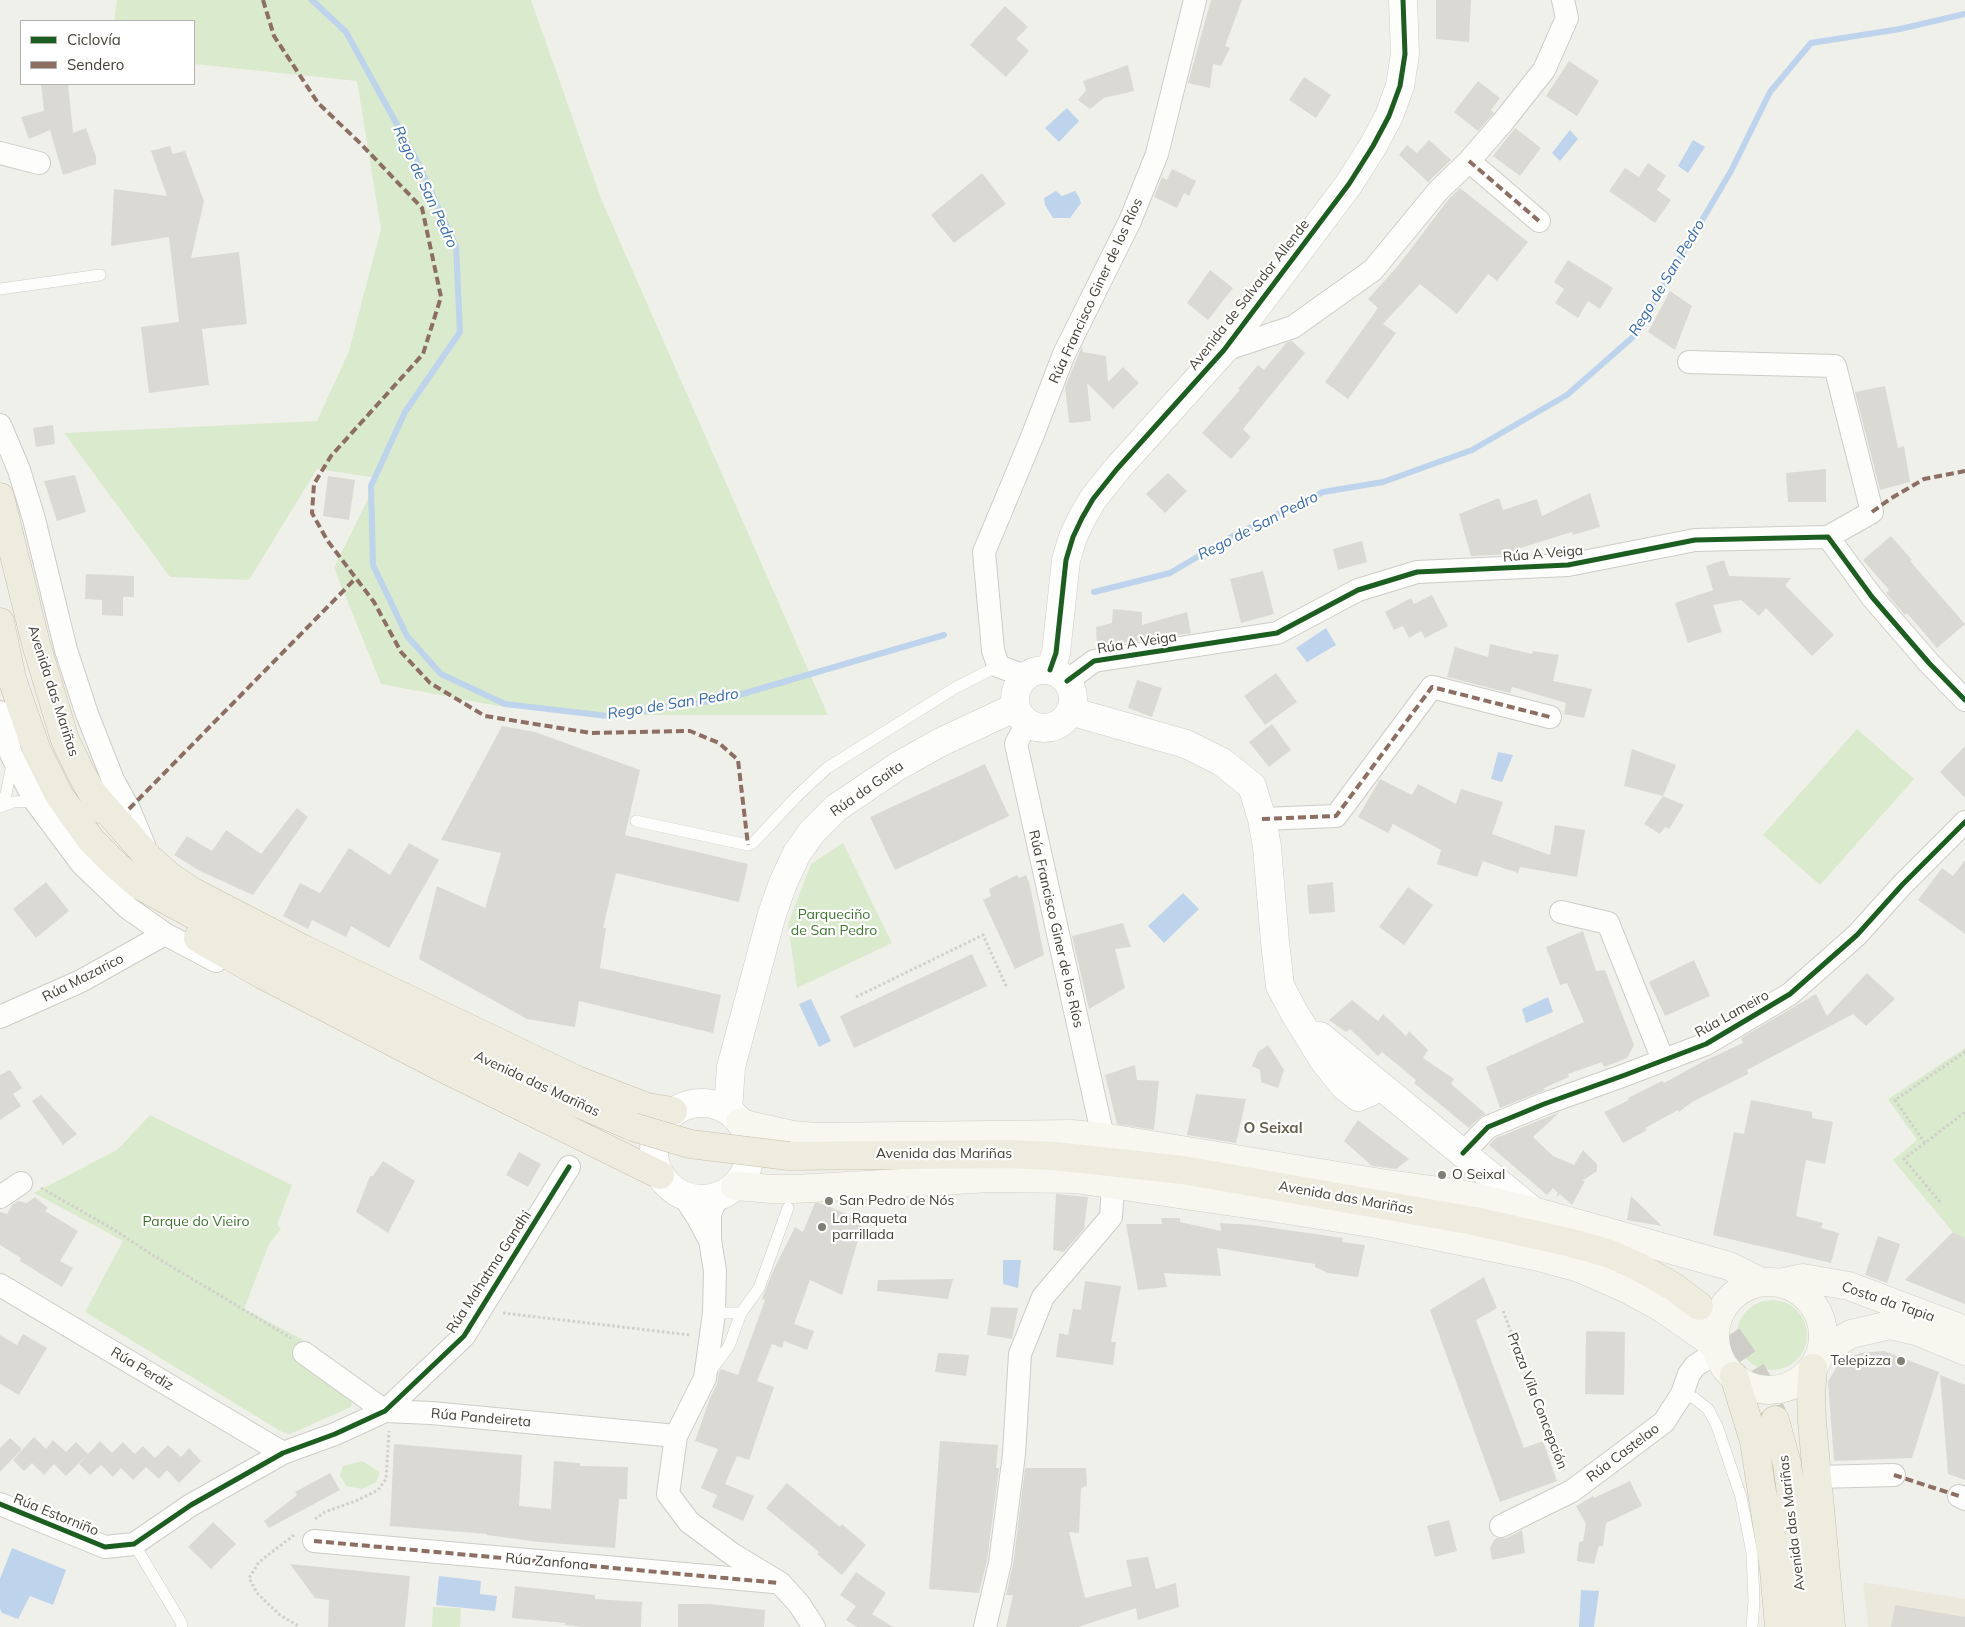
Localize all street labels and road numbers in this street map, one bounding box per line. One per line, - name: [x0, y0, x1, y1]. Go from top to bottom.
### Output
- street label: Rúa Francisco Giner de los Ríos: [1046, 196, 1146, 386]
- street label: Avenida de Salvador Allende: [1185, 216, 1313, 374]
- street label: Rúa A Veiga: [1502, 542, 1584, 566]
- street label: Avenida das Mariñas: [24, 623, 82, 759]
- street label: Rúa A Veiga: [1096, 628, 1178, 658]
- street label: Rúa da Gaita: [827, 758, 907, 820]
- street label: Rúa Francisco Giner de los Ríos: [1025, 828, 1087, 1030]
- street label: Rúa Mazarico: [40, 950, 126, 1006]
- street label: Rúa Lameiro: [1692, 987, 1772, 1041]
- street label: Avenida das Mariñas: [472, 1048, 602, 1120]
- street label: Avenida das Mariñas: [876, 1146, 1012, 1162]
- street label: Avenida das Mariñas: [1277, 1178, 1415, 1218]
- street label: Rúa Mahatma Gandhi: [443, 1208, 535, 1336]
- street label: Costa da Tapia: [1839, 1278, 1937, 1326]
- street label: Praza Vila Concepción: [1503, 1330, 1571, 1472]
- street label: Rúa Perdiz: [108, 1344, 176, 1394]
- street label: Rúa Pandeireta: [430, 1405, 532, 1431]
- street label: Rúa Castelao: [1583, 1420, 1663, 1486]
- street label: Avenida das Mariñas: [1775, 1454, 1809, 1592]
- street label: Rúa Estorniño: [11, 1490, 101, 1540]
- street label: Rúa Zanfona: [505, 1550, 589, 1574]

